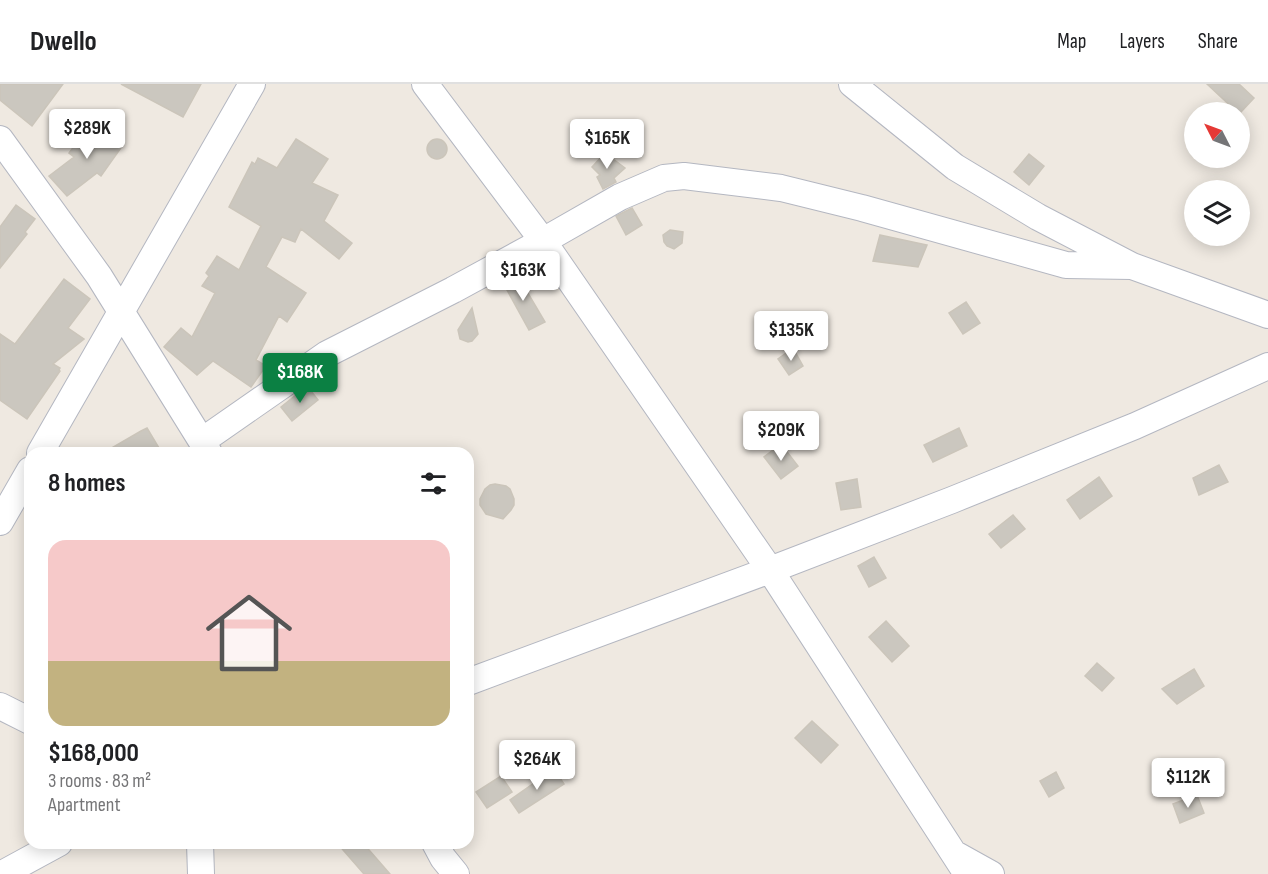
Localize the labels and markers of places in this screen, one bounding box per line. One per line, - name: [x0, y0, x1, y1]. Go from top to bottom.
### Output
- pin: $289K: [45, 109, 129, 160]
- pin: $165K: [565, 119, 649, 170]
- pin: $163K: [481, 251, 565, 302]
- pin: $135K: [749, 311, 833, 362]
- pin: $168K: [258, 353, 342, 404]
- pin: $209K: [739, 411, 823, 462]
- pin: $264K: [495, 740, 579, 791]
- pin: $112K: [1146, 758, 1230, 809]

